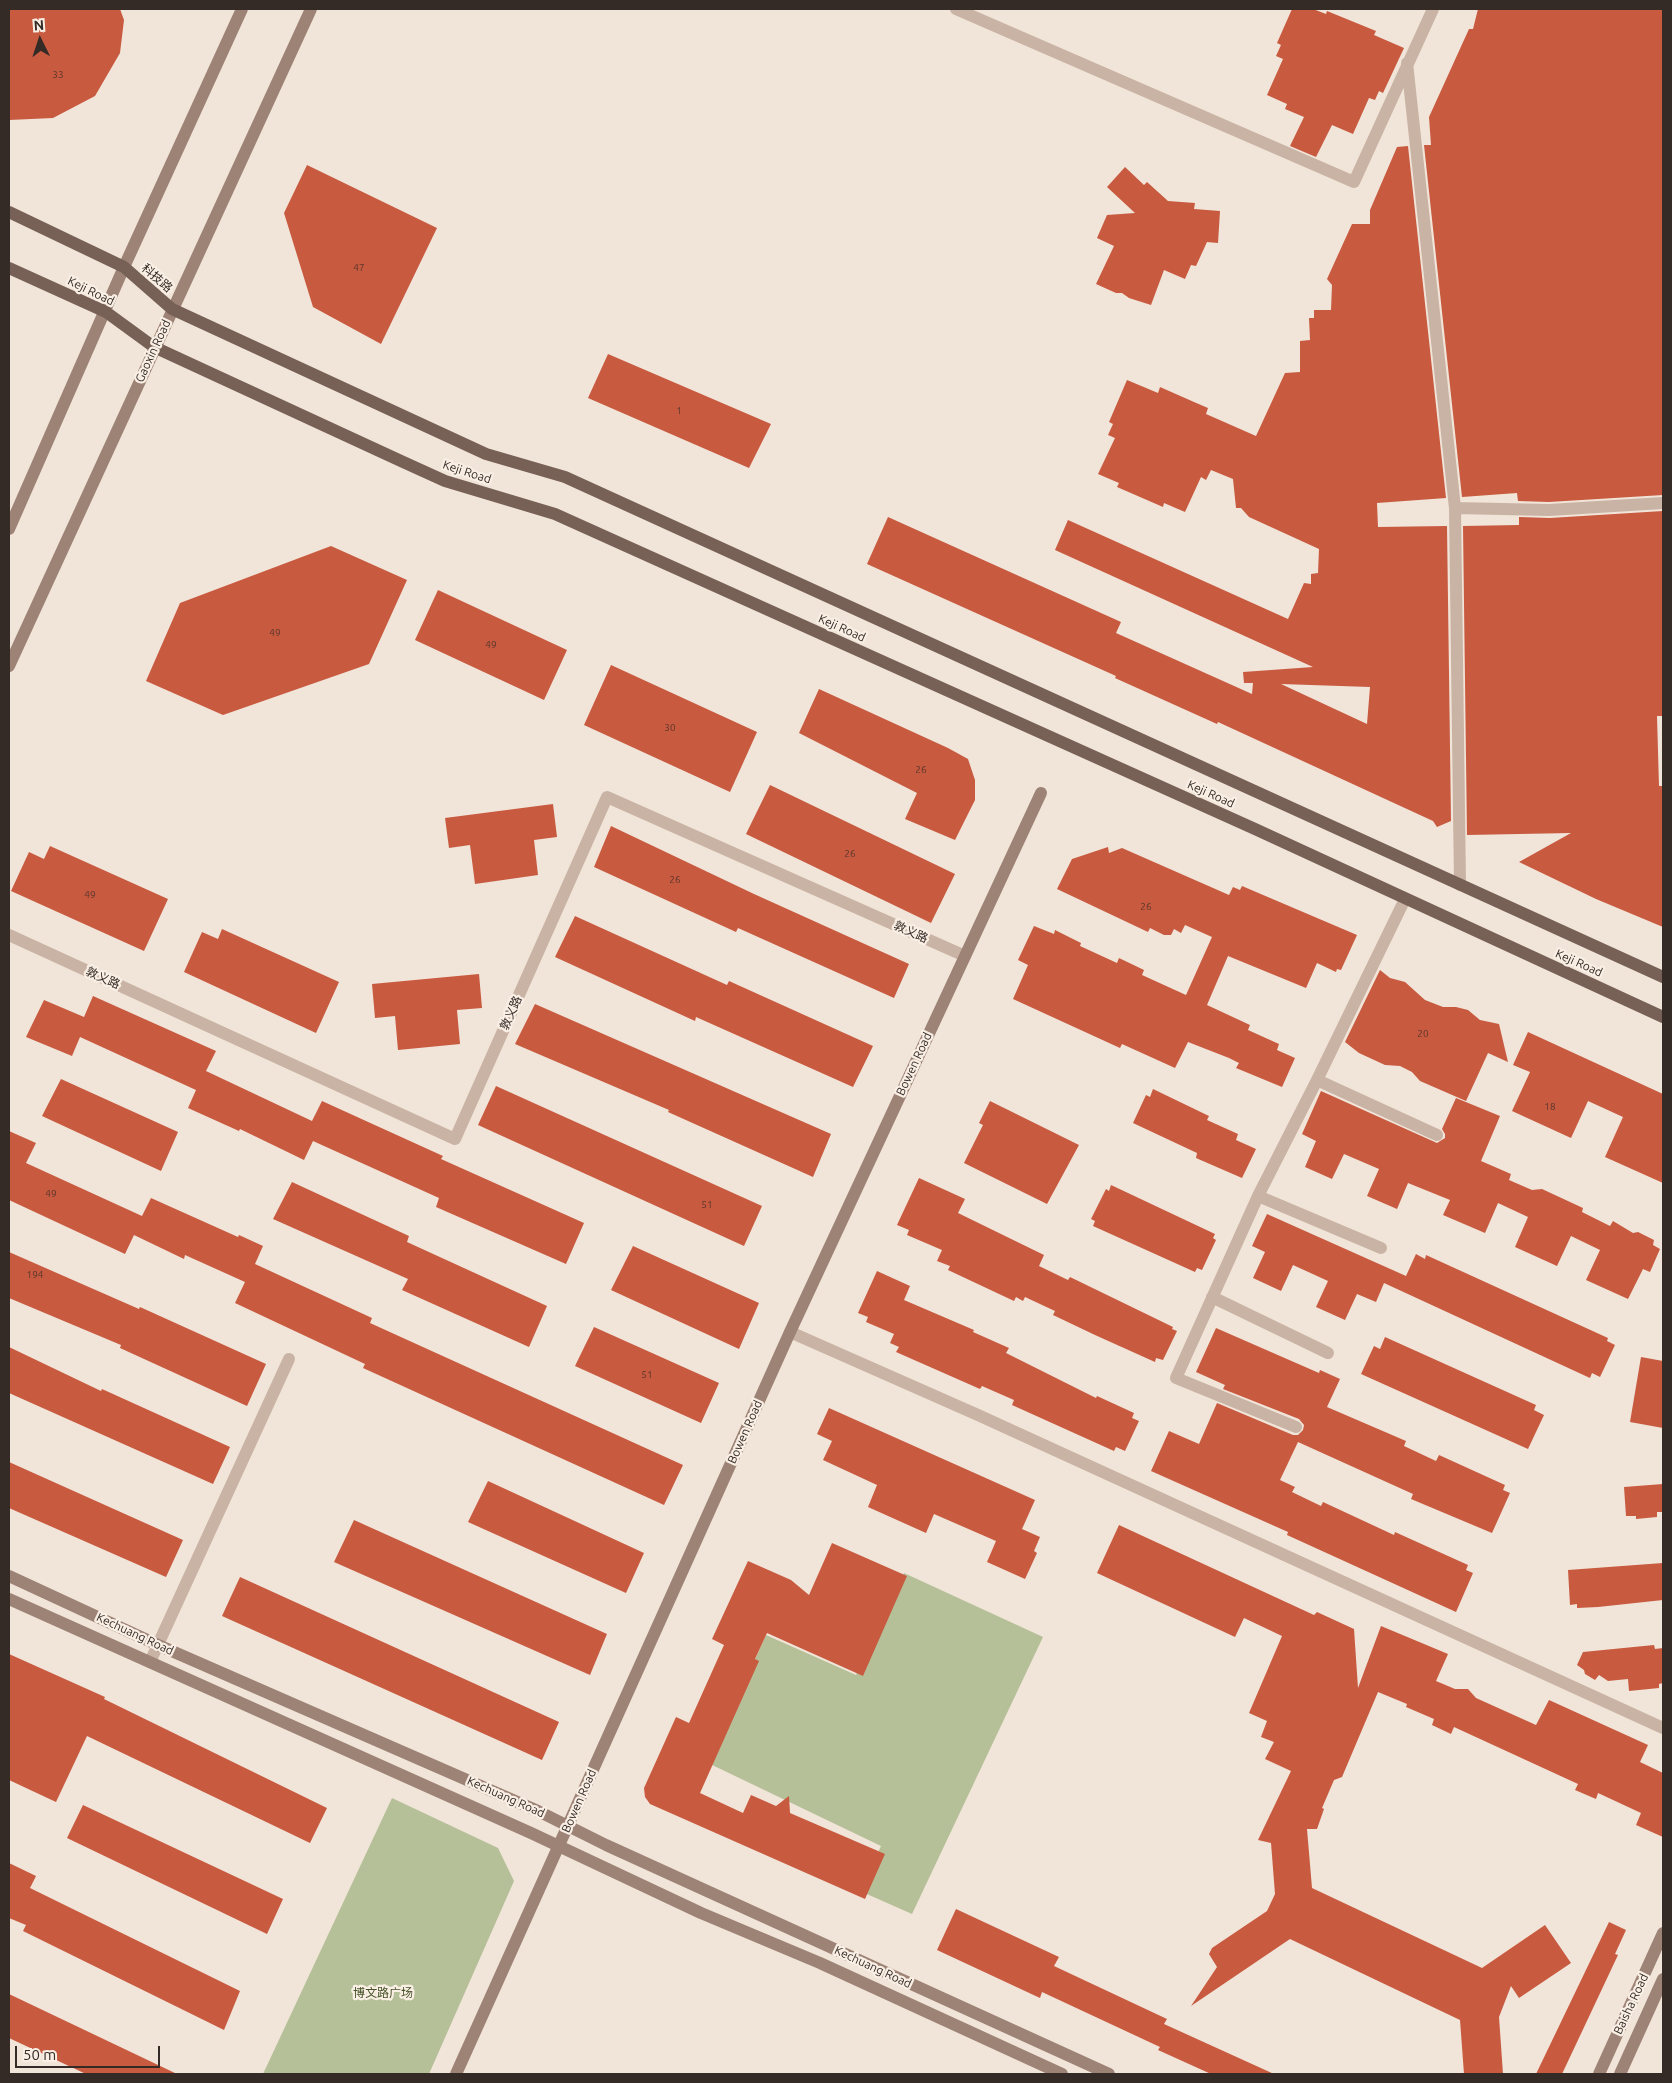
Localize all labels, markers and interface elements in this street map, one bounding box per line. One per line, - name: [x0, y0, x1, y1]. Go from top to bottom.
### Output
- north arrow: [15, 15, 65, 65]
- text: N: [33, 17, 45, 33]
- house number: 33: [52, 69, 64, 81]
- street label: 科技路: [139, 261, 175, 295]
- house number: 47: [353, 262, 365, 274]
- street label: Keji Road: [65, 274, 117, 308]
- street label: Gaoxin Road: [132, 317, 174, 385]
- house number: 1: [676, 405, 682, 417]
- street label: Keji Road: [441, 457, 493, 487]
- street label: Keji Road: [816, 611, 868, 645]
- house number: 49: [269, 627, 281, 639]
- house number: 49: [485, 639, 497, 651]
- house number: 30: [664, 722, 676, 734]
- house number: 26: [915, 764, 927, 776]
- street label: Keji Road: [1185, 777, 1237, 811]
- house number: 26: [844, 848, 856, 860]
- house number: 26: [669, 874, 681, 886]
- house number: 49: [84, 889, 96, 901]
- house number: 26: [1140, 901, 1152, 913]
- street label: 敦义路: [892, 918, 930, 946]
- street label: Keji Road: [1553, 946, 1605, 980]
- street label: 敦义路: [84, 964, 122, 992]
- street label: 敦义路: [497, 994, 525, 1032]
- house number: 20: [1417, 1028, 1429, 1040]
- street label: Bowen Road: [893, 1030, 935, 1098]
- house number: 18: [1544, 1101, 1556, 1113]
- house number: 49: [45, 1188, 57, 1200]
- house number: 51: [701, 1199, 713, 1211]
- house number: 194: [27, 1269, 43, 1281]
- house number: 51: [641, 1369, 653, 1381]
- street label: Bowen Road: [725, 1398, 765, 1466]
- street label: Kechuang Road: [94, 1610, 176, 1658]
- street label: Bowen Road: [559, 1767, 599, 1835]
- street label: Kechuang Road: [465, 1773, 547, 1821]
- street label: Kechuang Road: [832, 1943, 914, 1991]
- street label: Baisha Road: [1611, 1971, 1651, 2037]
- park label: 博文路广场: [353, 1986, 413, 2000]
- scale bar: [18, 2036, 162, 2068]
- text: 50 m: [23, 2046, 56, 2063]

